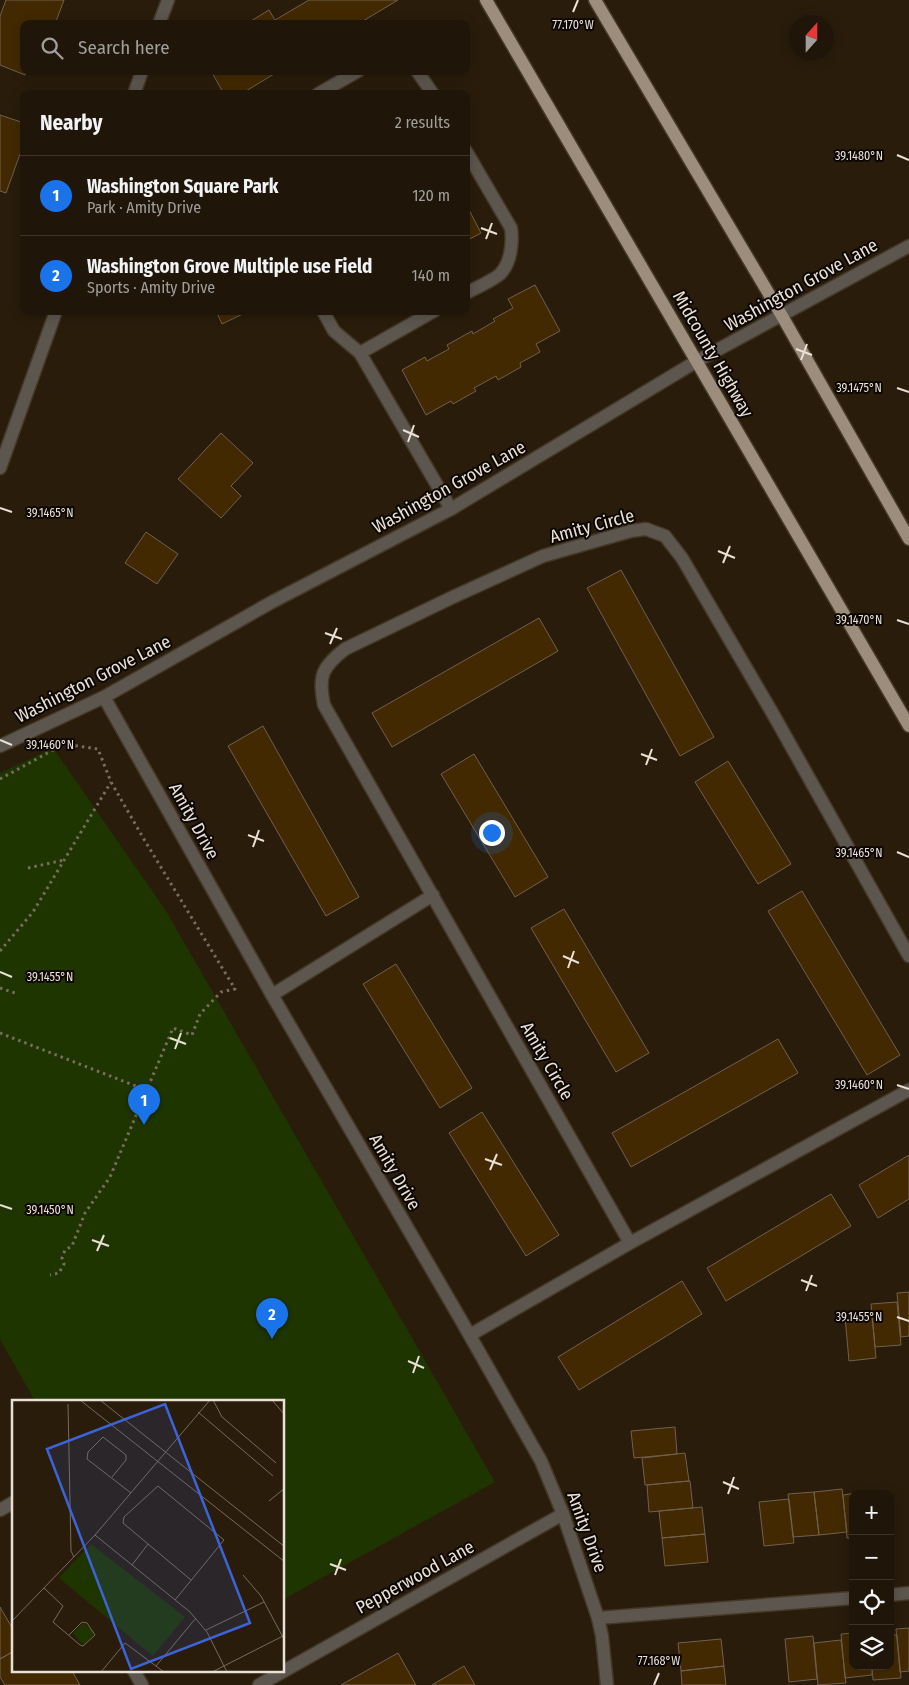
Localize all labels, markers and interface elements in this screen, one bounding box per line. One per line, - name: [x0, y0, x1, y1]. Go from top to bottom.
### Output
- north arrow: [789, 15, 834, 60]
- text: 77.170°W: [552, 18, 594, 32]
- search box: [20, 20, 470, 75]
- icon: search: [38, 34, 66, 62]
- text: Search here: [78, 36, 170, 59]
- text: Nearby: [40, 110, 102, 136]
- text: 2 results: [395, 113, 450, 132]
- text: 39.1480°N: [835, 149, 883, 163]
- text: Washington Square Park: [87, 175, 278, 198]
- text: 1: [53, 186, 59, 205]
- text: 120 m: [412, 186, 450, 205]
- text: Park · Amity Drive: [87, 198, 201, 217]
- street label: Washington Grove Lane: [721, 234, 882, 336]
- text: Washington Grove Multiple use Field: [87, 255, 372, 278]
- text: 2: [52, 266, 60, 285]
- text: 140 m: [412, 266, 450, 285]
- text: Sports · Amity Drive: [87, 278, 215, 297]
- street label: Midcounty Highway: [668, 287, 758, 421]
- text: 39.1475°N: [836, 381, 882, 395]
- street label: Washington Grove Lane: [369, 436, 530, 538]
- street label: Amity Circle: [547, 504, 637, 548]
- text: 39.1465°N: [26, 506, 74, 520]
- text: 39.1470°N: [836, 613, 882, 627]
- street label: Washington Grove Lane: [12, 630, 175, 728]
- text: 39.1460°N: [26, 738, 74, 752]
- street label: Amity Drive: [164, 779, 224, 863]
- your location: [479, 820, 505, 846]
- text: 39.1465°N: [835, 846, 883, 860]
- text: 39.1455°N: [27, 970, 73, 984]
- street label: Amity Circle: [516, 1018, 578, 1104]
- text: 39.1460°N: [835, 1078, 883, 1092]
- pin: 1: [128, 1084, 160, 1125]
- street label: Amity Drive: [364, 1130, 426, 1214]
- text: 39.1450°N: [26, 1203, 74, 1217]
- pin: 2: [256, 1298, 288, 1339]
- text: 39.1455°N: [836, 1310, 882, 1324]
- inset map: [12, 1400, 285, 1672]
- street label: Amity Drive: [562, 1489, 612, 1575]
- map controls: [849, 1490, 894, 1670]
- button: +: [849, 1490, 894, 1535]
- street label: Pepperwood Lane: [352, 1535, 478, 1619]
- button: −: [849, 1535, 894, 1580]
- button: locate: [849, 1580, 894, 1625]
- button: layers: [849, 1625, 894, 1670]
- text: 77.168°W: [638, 1654, 680, 1668]

